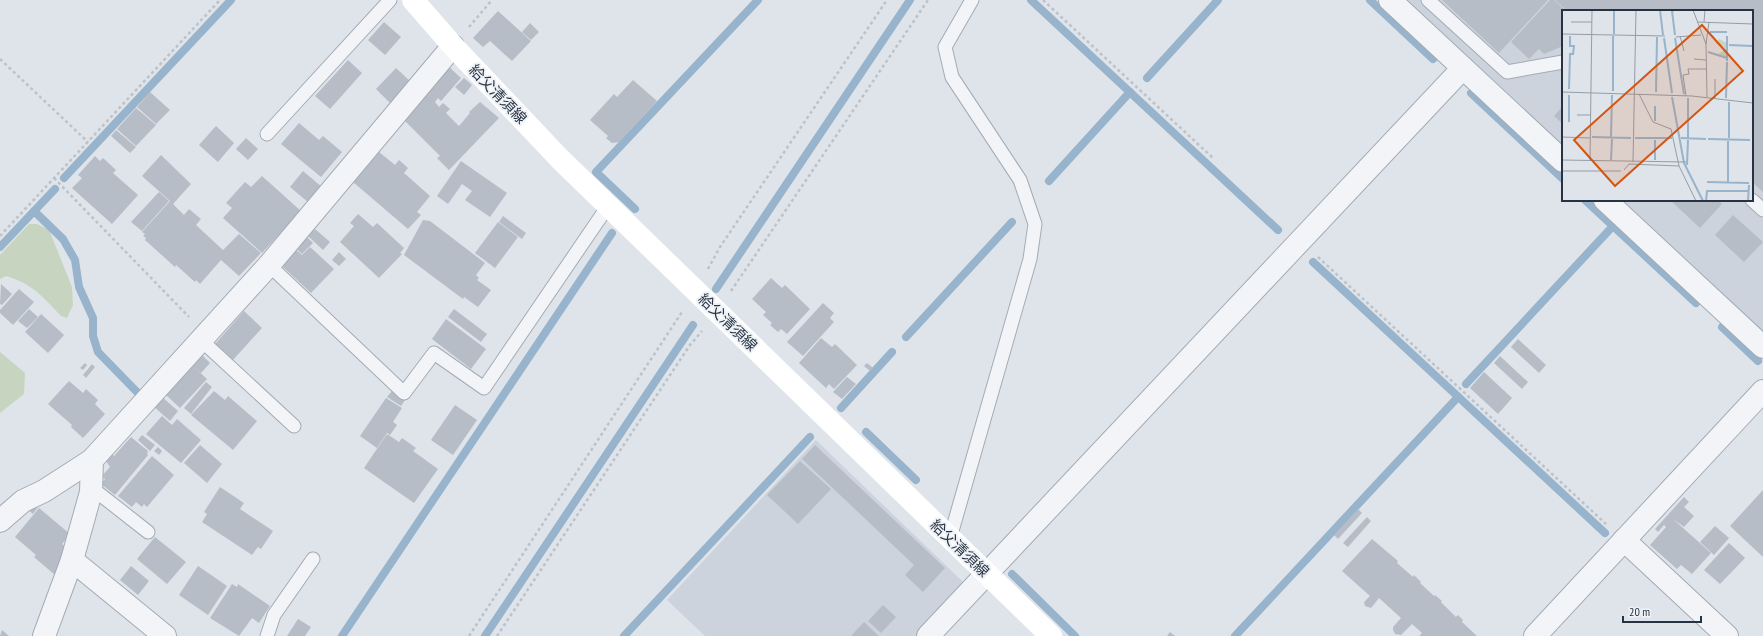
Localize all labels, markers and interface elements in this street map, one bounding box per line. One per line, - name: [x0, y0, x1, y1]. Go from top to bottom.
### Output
- inset map: [1562, 10, 1753, 201]
- street label: 給父清須線: [465, 60, 531, 128]
- street label: 給父清須線: [694, 289, 762, 355]
- street label: 給父清須線: [926, 515, 994, 581]
- scale bar: [1623, 598, 1701, 624]
- text: 20 m: [1629, 604, 1650, 619]

